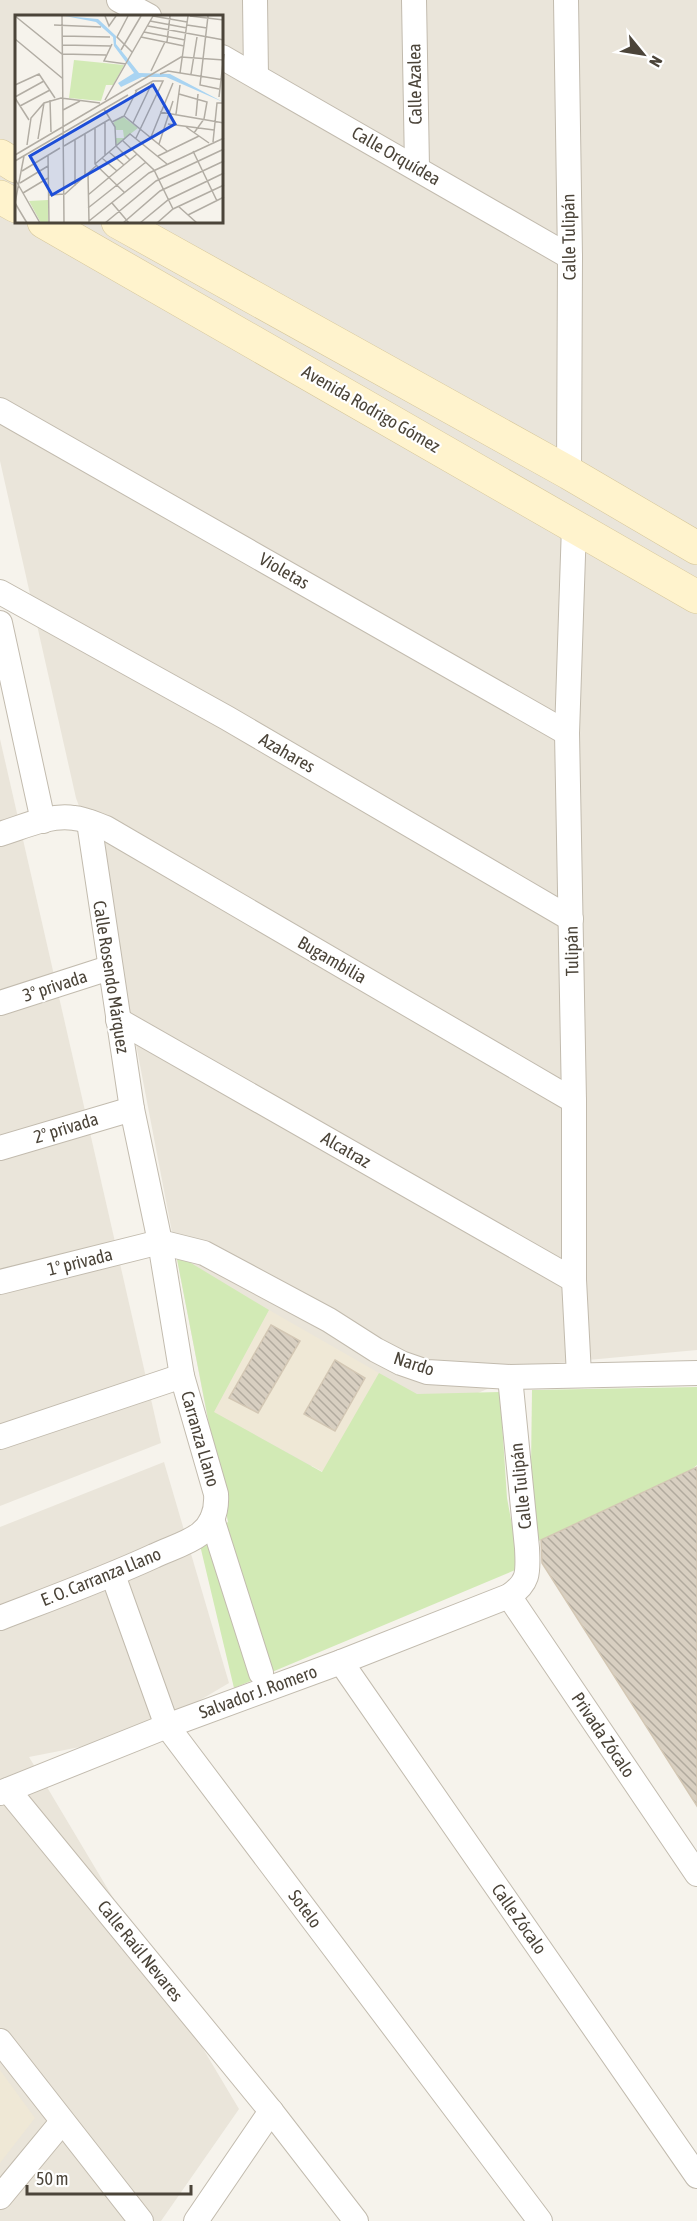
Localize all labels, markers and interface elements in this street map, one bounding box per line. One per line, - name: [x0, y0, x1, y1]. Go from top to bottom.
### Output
- inset map: [15, 15, 224, 224]
- north arrow: [613, 24, 673, 84]
- street label: Calle Azalea: [403, 43, 426, 125]
- text: N: [646, 53, 666, 70]
- street label: Calle Orquídea: [348, 122, 444, 189]
- street label: Calle Tulipán: [557, 193, 580, 281]
- street label: Avenida Rodrigo Gómez: [299, 361, 444, 457]
- street label: Violetas: [256, 548, 313, 593]
- street label: Azahares: [256, 728, 319, 777]
- street label: Calle Rosendo Márquez: [89, 899, 134, 1055]
- street label: Tulipán: [561, 926, 582, 976]
- street label: Bugambilia: [294, 932, 370, 988]
- street label: 3° privada: [20, 965, 90, 1006]
- street label: 2° privada: [31, 1108, 101, 1147]
- street label: Alcatraz: [318, 1127, 375, 1172]
- street label: 1° privada: [45, 1243, 115, 1280]
- street label: Nardo: [391, 1347, 437, 1380]
- street label: Carranza Llano: [177, 1389, 224, 1489]
- street label: Calle Tulipán: [506, 1442, 535, 1530]
- street label: E. O. Carranza Llano: [38, 1543, 164, 1610]
- street label: Salvador J. Romero: [196, 1660, 320, 1723]
- street label: Privada Zócalo: [567, 1688, 639, 1781]
- street label: Calle Zócalo: [488, 1879, 551, 1958]
- street label: Sotelo: [284, 1886, 326, 1932]
- street label: Calle Raúl Nevares: [93, 1896, 188, 2005]
- scale bar: [27, 2158, 190, 2196]
- text: 50 m: [36, 2168, 68, 2189]

